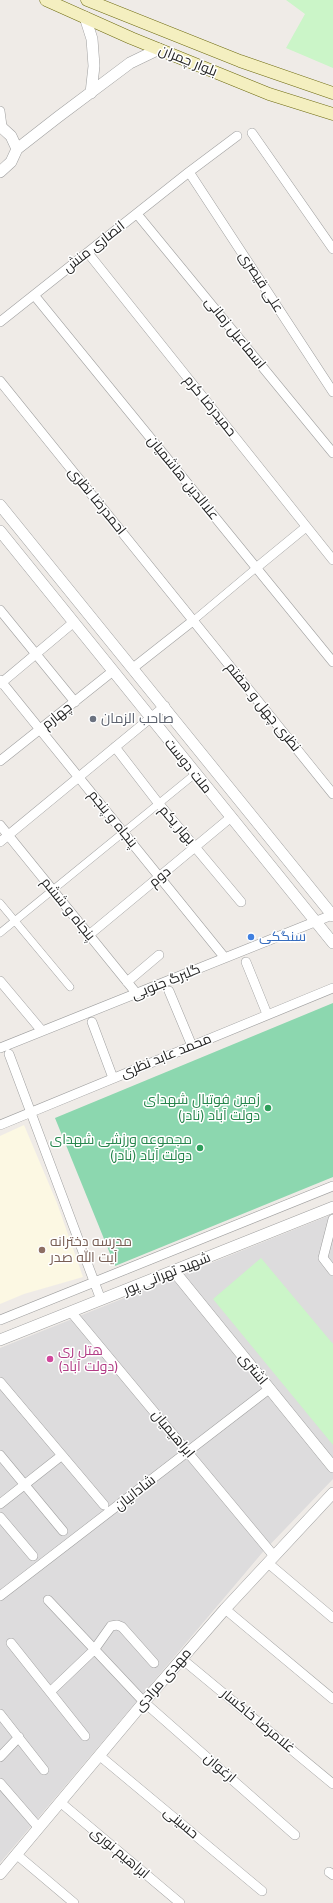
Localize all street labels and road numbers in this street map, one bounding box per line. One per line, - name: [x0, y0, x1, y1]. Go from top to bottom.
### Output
- street label: بلوار چمران: [156, 42, 220, 80]
- street label: انصاری منش: [60, 218, 128, 276]
- street label: علی قیصری: [235, 248, 287, 316]
- street label: اسماعیل زمانی: [201, 294, 269, 372]
- street label: حمیدرضا کرم: [180, 372, 240, 440]
- street label: علاالدین هاشمیان: [144, 432, 222, 524]
- street label: احمدرضا نظری: [65, 464, 129, 538]
- street label: نظری چهل و هفتم: [222, 659, 304, 755]
- street label: چهارم: [39, 699, 75, 733]
- street label: ملت دوست: [161, 735, 215, 797]
- street label: پنجاه و پنجم: [85, 787, 141, 851]
- street label: بهار یکم: [155, 802, 199, 848]
- street label: دوم: [146, 863, 174, 891]
- street label: پنجاه و ششم: [37, 874, 99, 944]
- street label: گلبرگ جنوبی: [129, 961, 203, 1003]
- street label: محمد عابد نظری: [118, 1030, 214, 1082]
- street label: شهید تهرانی پور: [121, 1249, 213, 1299]
- street label: اشتری: [235, 1350, 271, 1388]
- street label: ابراهیمیان: [148, 1406, 198, 1462]
- street label: شادانیان: [111, 1472, 159, 1514]
- street label: مهدی مرادی: [131, 1645, 195, 1715]
- street label: غلامرضا خاکسار: [218, 1685, 298, 1757]
- street label: ارغوان: [201, 1750, 239, 1786]
- street label: حسینی: [160, 1804, 202, 1842]
- street label: ابراهیم نوری: [87, 1824, 153, 1882]

